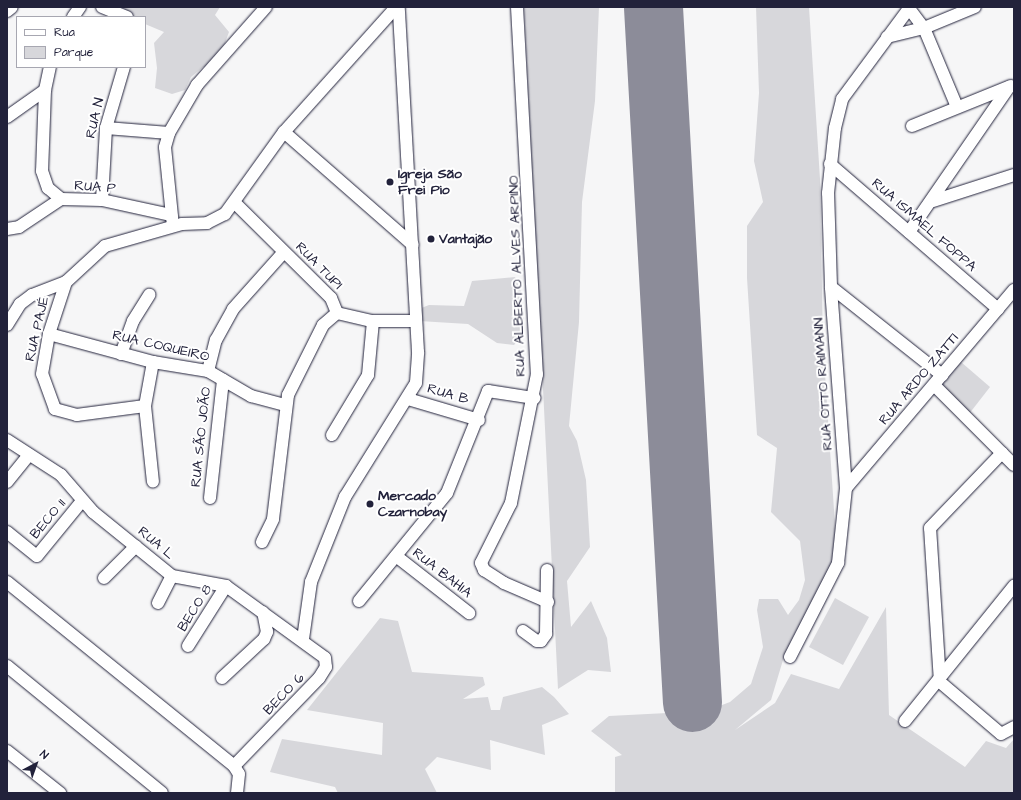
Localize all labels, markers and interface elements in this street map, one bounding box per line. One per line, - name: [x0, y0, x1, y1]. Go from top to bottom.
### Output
- legend: [16, 16, 146, 68]
- text: Rua: [54, 24, 75, 41]
- text: Parque: [54, 44, 93, 61]
- street label: RUA N: [82, 96, 108, 140]
- place label: Igreja São Frei Pio: [398, 166, 462, 198]
- street label: RUA ALBERTO ALVES ARPINO: [505, 175, 529, 377]
- street label: RUA ISMAEL FOPPA: [868, 175, 980, 275]
- street label: RUA P: [74, 177, 116, 197]
- marker: Igreja São Frei Pio: [385, 177, 395, 187]
- place label: Vantajão: [439, 231, 492, 247]
- marker: Vantajão: [426, 234, 436, 244]
- street label: RUA TUPI: [292, 239, 346, 293]
- street label: RUA PAJÉ: [21, 295, 53, 363]
- street label: RUA OTTO RAIMANN: [810, 317, 836, 451]
- street label: RUA COQUEIRO: [111, 327, 211, 365]
- street label: RUA ARDO ZATTI: [876, 330, 962, 428]
- street label: RUA B: [425, 380, 471, 408]
- street label: RUA SÃO JOÃO: [187, 386, 215, 488]
- place label: Mercado Czarnobay: [378, 488, 447, 520]
- street label: BECO 11: [27, 496, 69, 542]
- marker: Mercado Czarnobay: [365, 499, 375, 509]
- street label: RUA L: [134, 523, 178, 563]
- street label: RUA BAHIA: [409, 545, 475, 601]
- street label: BECO 8: [174, 581, 216, 635]
- street label: BECO 6: [260, 669, 308, 719]
- north arrow: [16, 744, 56, 784]
- text: N: [37, 747, 52, 762]

